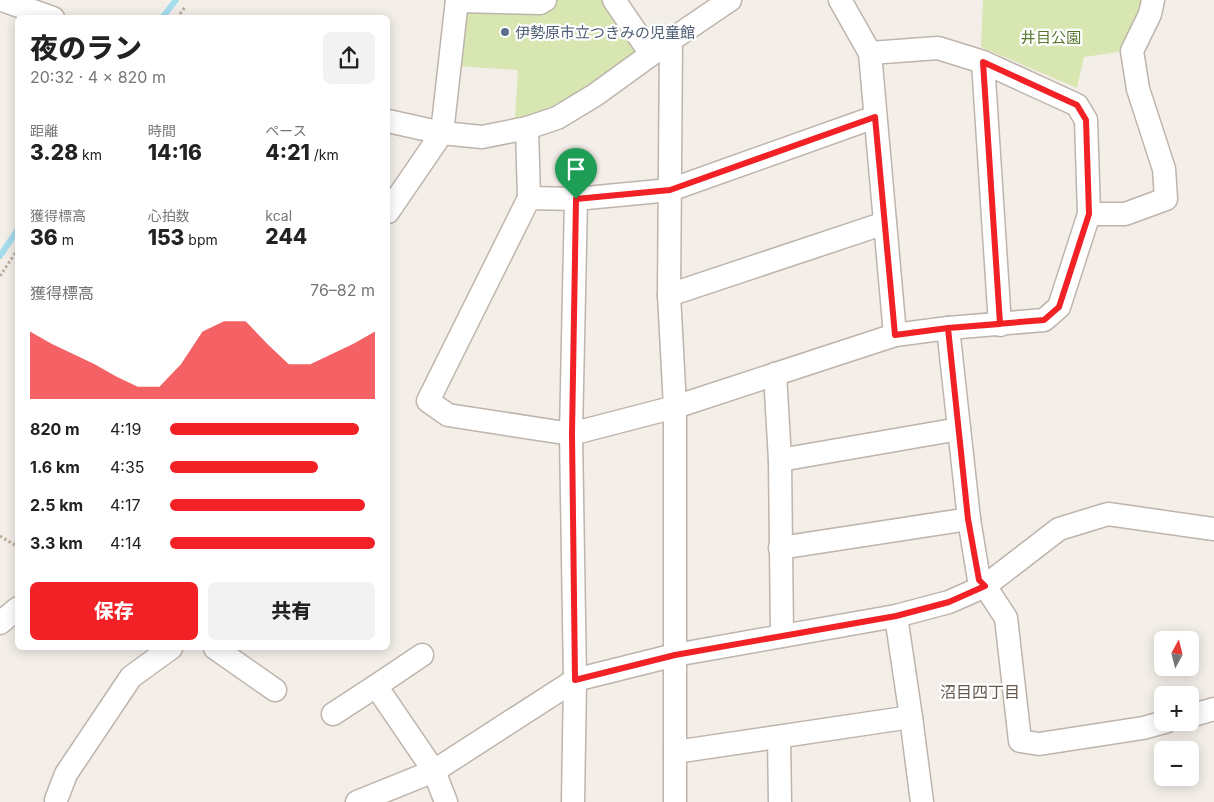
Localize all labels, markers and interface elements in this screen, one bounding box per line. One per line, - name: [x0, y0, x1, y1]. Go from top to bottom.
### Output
- place label: 伊勢原市立つきみの児童館: [515, 23, 695, 42]
- marker: 伊勢原市立つきみの児童館: [499, 26, 511, 38]
- park label: 井目公園: [1021, 28, 1081, 47]
- text: 夜のラン: [30, 31, 142, 65]
- button: share: [323, 32, 375, 84]
- text: 20:32 · 4 × 820 m: [30, 67, 166, 87]
- text: 距離: [30, 122, 58, 139]
- text: 時間: [148, 122, 176, 139]
- text: ペース: [265, 122, 307, 139]
- text: 3.28: [30, 140, 78, 165]
- text: 14:16: [148, 140, 202, 165]
- text: 4:21: [265, 140, 310, 165]
- text: km: [78, 146, 102, 163]
- text: /km: [310, 146, 339, 163]
- pin: [555, 148, 597, 199]
- icon: arrive: [562, 155, 590, 183]
- text: 獲得標高: [30, 207, 86, 224]
- text: 心拍数: [148, 207, 190, 224]
- text: kcal: [265, 207, 292, 224]
- text: 244: [265, 224, 307, 249]
- text: 36: [30, 225, 58, 250]
- text: 153: [148, 225, 184, 250]
- text: m: [58, 231, 74, 248]
- text: bpm: [184, 231, 218, 248]
- text: 76–82 m: [310, 280, 375, 300]
- text: 獲得標高: [30, 283, 94, 303]
- text: 820 m: [30, 419, 80, 439]
- text: 4:19: [110, 419, 141, 439]
- text: 1.6 km: [30, 457, 80, 477]
- text: 4:35: [110, 457, 145, 477]
- text: 2.5 km: [30, 495, 83, 515]
- text: 4:17: [110, 495, 141, 515]
- text: 3.3 km: [30, 533, 83, 553]
- text: 4:14: [110, 533, 142, 553]
- button: 保存: [30, 582, 198, 640]
- button: 共有: [208, 582, 375, 640]
- north arrow: [1154, 631, 1199, 676]
- map controls: [1154, 631, 1199, 786]
- district label: 沼目四丁目: [940, 682, 1020, 702]
- button: +: [1154, 686, 1199, 731]
- button: −: [1154, 741, 1199, 786]

